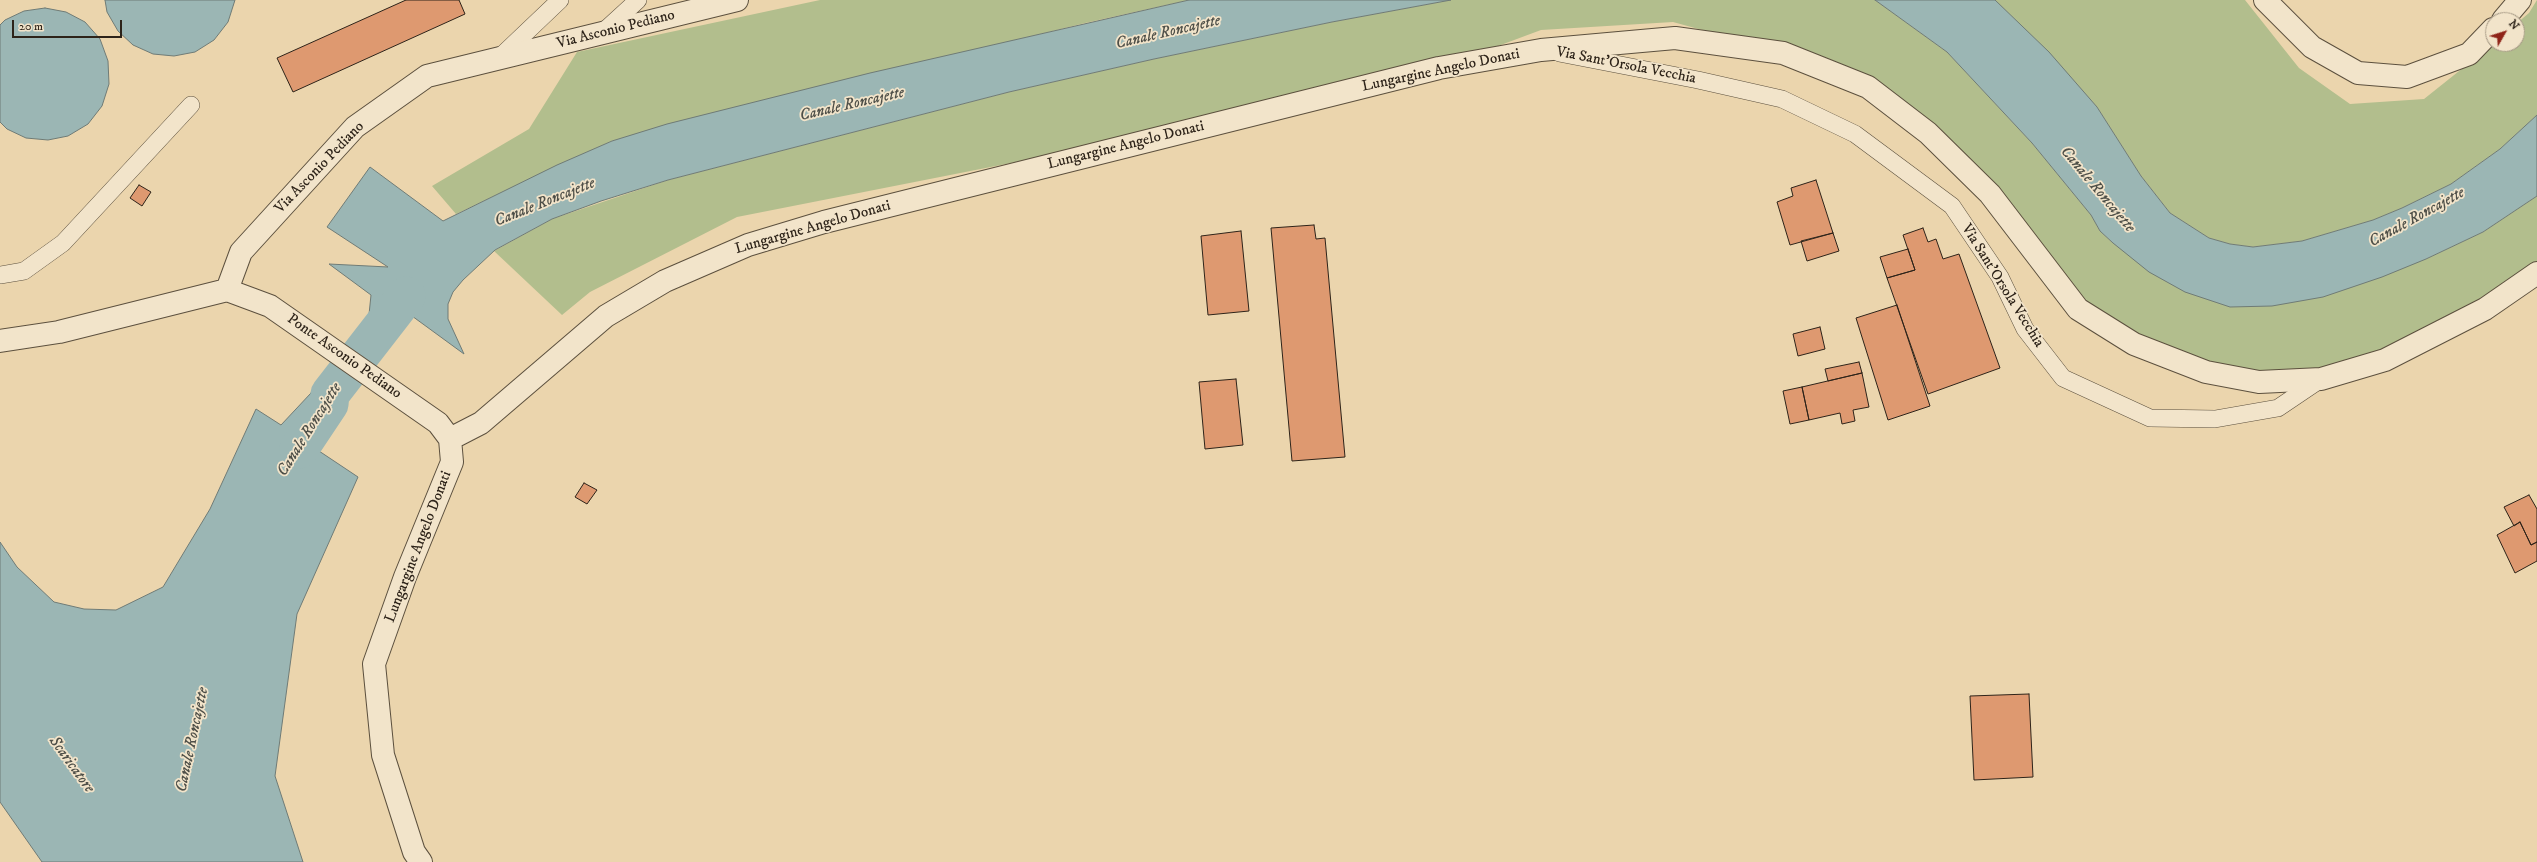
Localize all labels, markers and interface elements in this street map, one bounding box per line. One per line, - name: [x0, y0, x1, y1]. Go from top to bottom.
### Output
- street label: Via Asconio Pediano: [555, 7, 677, 53]
- scale bar: [14, 12, 124, 38]
- water label: Canale Roncajette: [1114, 12, 1222, 54]
- north arrow: [2485, 12, 2525, 52]
- text: N: [2505, 17, 2522, 33]
- text: 20 m: [19, 19, 43, 34]
- street label: Via Sant'Orsola Vecchia: [1555, 44, 1697, 88]
- street label: Lungargine Angelo Donati: [1361, 45, 1521, 97]
- water label: Canale Roncajette: [798, 84, 906, 126]
- street label: Via Asconio Pediano: [272, 118, 368, 218]
- street label: Lungargine Angelo Donati: [1046, 118, 1206, 174]
- water label: Canale Roncajette: [2055, 143, 2139, 237]
- water label: Canale Roncajette: [492, 174, 598, 232]
- water label: Canale Roncajette: [2366, 184, 2468, 252]
- street label: Lungargine Angelo Donati: [733, 197, 893, 259]
- street label: Via Sant'Orsola Vecchia: [1957, 221, 2047, 351]
- street label: Ponte Asconio Pediano: [283, 311, 405, 403]
- water label: Canale Roncajette: [274, 380, 346, 480]
- street label: Lungargine Angelo Donati: [382, 469, 456, 625]
- water label: Canale Roncajette: [173, 686, 213, 794]
- water label: Scaricatore: [44, 733, 98, 797]

